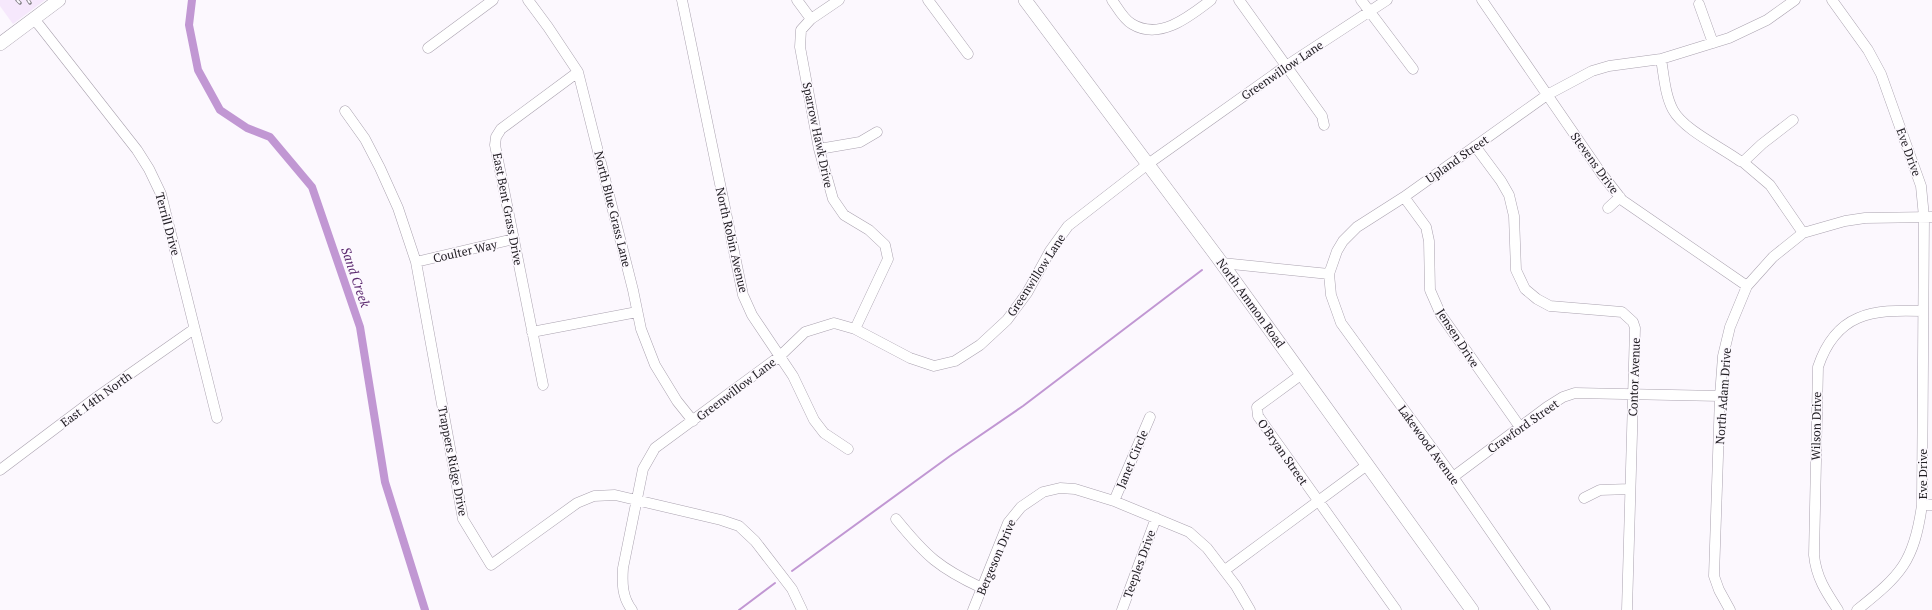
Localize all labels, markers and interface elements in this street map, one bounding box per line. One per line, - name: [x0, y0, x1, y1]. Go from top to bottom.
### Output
- street label: Greenwillow Lane: [1238, 37, 1326, 103]
- street label: Sparrow Hawk Drive: [799, 81, 837, 189]
- street label: Eve Drive: [1893, 126, 1925, 178]
- street label: Stevens Drive: [1568, 129, 1622, 197]
- street label: Upland Street: [1423, 132, 1492, 186]
- street label: North Blue Grass Lane: [591, 149, 635, 269]
- street label: East Bent Grass Drive: [490, 151, 526, 267]
- street label: North Robin Avenue: [713, 186, 751, 294]
- street label: Terrill Drive: [152, 191, 184, 257]
- street label: Greenwillow Lane: [1004, 231, 1068, 319]
- street label: Coulter Way: [432, 236, 499, 266]
- water label: Sand Creek: [337, 245, 375, 310]
- street label: North Ammon Road: [1214, 255, 1289, 351]
- street label: Jensen Drive: [1433, 306, 1483, 370]
- street label: Contor Avenue: [1625, 337, 1643, 417]
- street label: North Adam Drive: [1712, 347, 1734, 445]
- street label: Greenwillow Lane: [693, 354, 779, 424]
- street label: East 14th North: [57, 368, 135, 430]
- street label: Wilson Drive: [1808, 391, 1824, 461]
- street label: Crawford Street: [1484, 395, 1562, 456]
- street label: Lakewood Avenue: [1395, 402, 1463, 488]
- street label: Trappers Ridge Drive: [435, 405, 471, 517]
- street label: O'Bryan Street: [1255, 416, 1312, 489]
- street label: Janet Circle: [1113, 428, 1151, 490]
- street label: Eve Drive: [1915, 449, 1930, 499]
- street label: Bergeson Drive: [973, 517, 1019, 597]
- street label: Teeples Drive: [1120, 528, 1158, 600]

